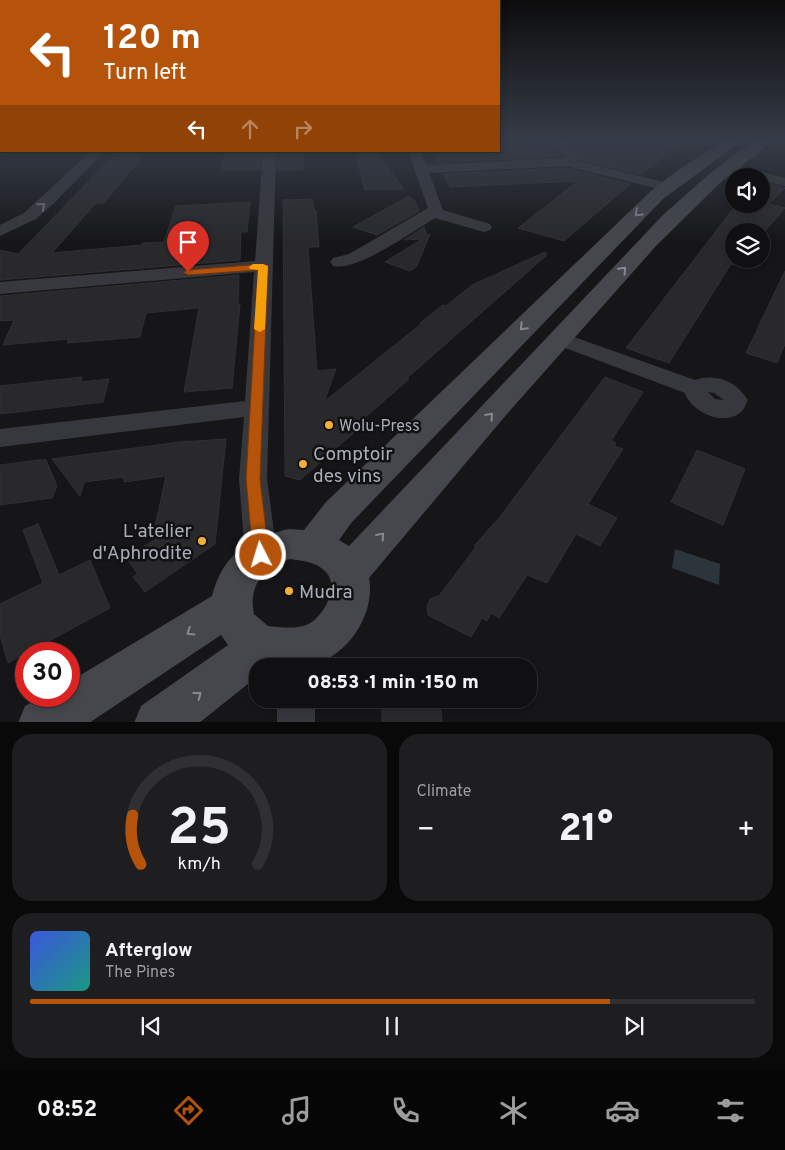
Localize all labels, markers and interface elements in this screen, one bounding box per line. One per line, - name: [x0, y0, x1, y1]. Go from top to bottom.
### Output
- text: 120 m: [103, 17, 201, 61]
- icon: left: [20, 20, 85, 85]
- text: Turn left: [103, 60, 186, 87]
- icon: left: [183, 115, 211, 143]
- icon: ahead: [236, 115, 264, 143]
- icon: right: [289, 115, 317, 143]
- map controls: [725, 168, 770, 268]
- button: sound: [725, 168, 770, 213]
- one-way arrow: [36, 203, 45, 212]
- one-way arrow: [635, 207, 644, 216]
- pin: [167, 221, 209, 272]
- button: layers: [725, 223, 770, 268]
- icon: arrive: [174, 228, 202, 256]
- one-way arrow: [617, 267, 626, 276]
- one-way arrow: [520, 322, 529, 331]
- one-way arrow: [484, 412, 493, 421]
- place label: Wolu-Press: [339, 417, 420, 437]
- marker: Wolu-Press: [323, 419, 335, 431]
- place label: Comptoir des vins: [313, 443, 393, 489]
- marker: Comptoir des vins: [297, 458, 309, 470]
- place label: L'atelier d'Aphrodite: [92, 520, 193, 566]
- position arrow: [234, 528, 286, 580]
- one-way arrow: [375, 533, 384, 542]
- marker: L'atelier d'Aphrodite: [196, 535, 208, 547]
- place label: Mudra: [299, 581, 353, 605]
- marker: Mudra: [283, 585, 295, 597]
- one-way arrow: [186, 626, 195, 636]
- speed limit sign: 30: [15, 642, 80, 707]
- text: 08:53 · 1 min · 150 m: [307, 671, 479, 695]
- one-way arrow: [192, 692, 201, 700]
- text: Climate: [417, 782, 471, 802]
- text: 25: [167, 797, 231, 863]
- text: 21°: [558, 806, 613, 855]
- text: −: [417, 813, 435, 849]
- text: +: [737, 813, 755, 849]
- text: km/h: [178, 853, 221, 876]
- text: Afterglow: [105, 939, 193, 963]
- text: The Pines: [105, 963, 175, 983]
- icon: previous: [137, 1012, 165, 1040]
- icon: pause: [378, 1012, 406, 1040]
- icon: next: [620, 1012, 648, 1040]
- icon: directions: [171, 1093, 206, 1128]
- icon: music: [279, 1093, 314, 1128]
- icon: phone: [388, 1093, 423, 1128]
- icon: climate: [496, 1093, 531, 1128]
- icon: car: [605, 1093, 640, 1128]
- icon: filters: [713, 1093, 748, 1128]
- text: 08:52: [37, 1097, 97, 1124]

